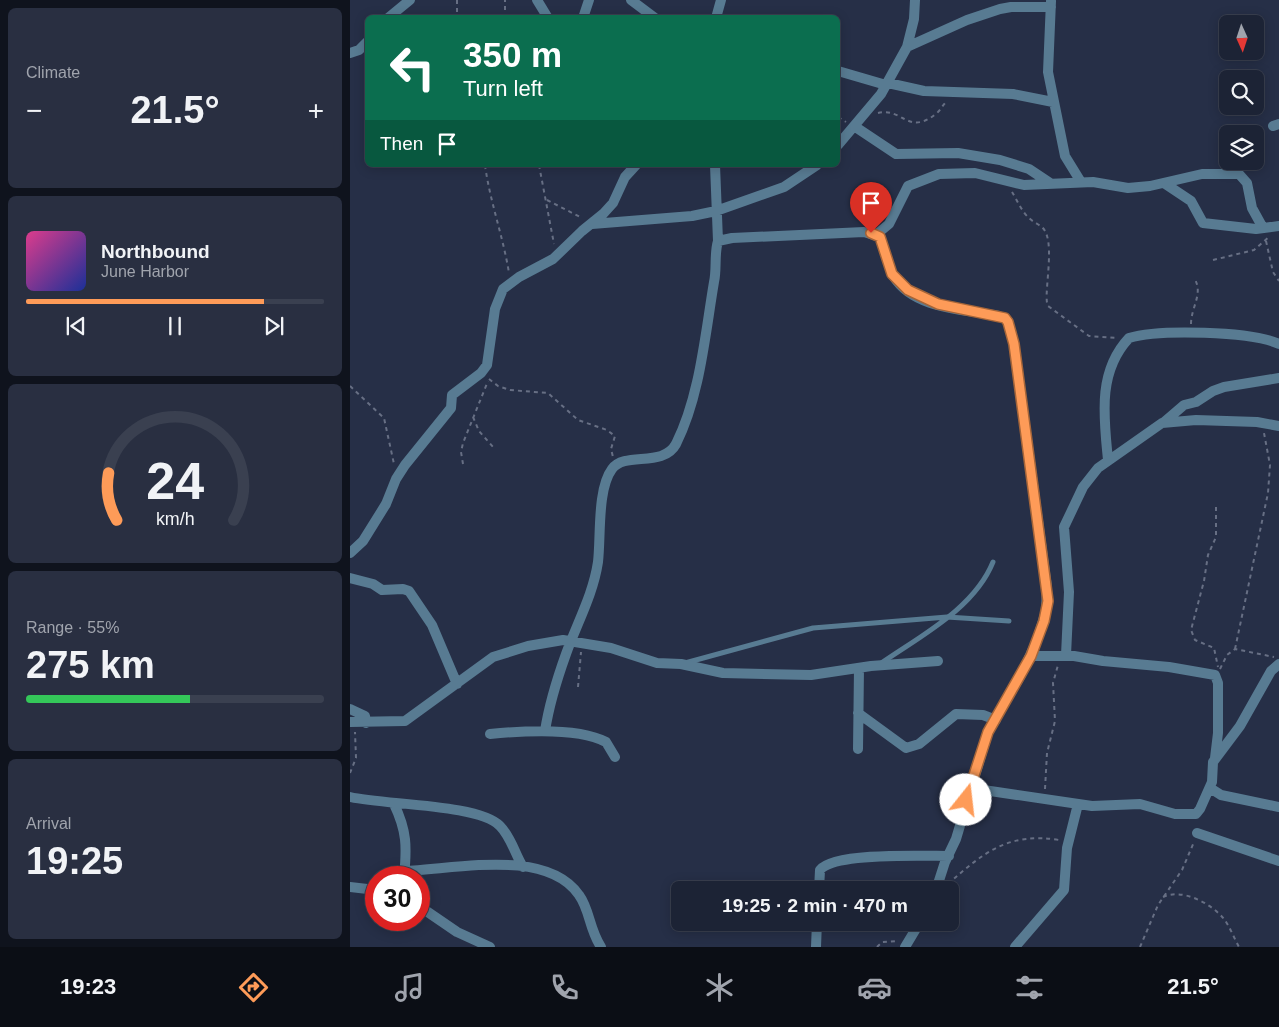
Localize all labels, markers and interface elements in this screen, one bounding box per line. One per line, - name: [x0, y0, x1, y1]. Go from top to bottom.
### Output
- north arrow: [1219, 15, 1264, 60]
- map controls: [1219, 15, 1264, 170]
- icon: left: [380, 35, 445, 100]
- text: 350 m: [463, 35, 562, 74]
- text: Climate: [26, 64, 80, 81]
- button: search: [1219, 70, 1264, 115]
- text: Turn left: [463, 76, 543, 101]
- text: 21.5°: [130, 89, 220, 131]
- text: −: [26, 95, 42, 126]
- text: +: [308, 95, 324, 126]
- button: layers: [1219, 125, 1264, 170]
- icon: arrive: [433, 130, 461, 158]
- text: Then: [380, 133, 423, 154]
- pin: [850, 182, 892, 233]
- icon: arrive: [857, 189, 885, 217]
- text: Northbound: [101, 241, 210, 262]
- text: June Harbor: [101, 263, 189, 280]
- icon: previous: [62, 312, 90, 340]
- icon: pause: [161, 312, 189, 340]
- icon: next: [260, 312, 288, 340]
- text: 24: [146, 452, 204, 510]
- text: km/h: [156, 509, 194, 529]
- text: Range · 55%: [26, 619, 119, 636]
- text: 275 km: [26, 644, 155, 686]
- position arrow: [939, 773, 991, 825]
- text: Arrival: [26, 815, 71, 832]
- text: 19:25: [26, 840, 123, 882]
- speed limit sign: 30: [365, 866, 430, 931]
- text: 19:25 · 2 min · 470 m: [722, 895, 908, 916]
- icon: directions: [236, 970, 271, 1005]
- icon: music: [392, 970, 427, 1005]
- icon: phone: [547, 970, 582, 1005]
- icon: climate: [702, 970, 737, 1005]
- icon: car: [857, 970, 892, 1005]
- icon: filters: [1012, 970, 1047, 1005]
- text: 19:23: [60, 974, 116, 999]
- text: 21.5°: [1167, 974, 1219, 999]

